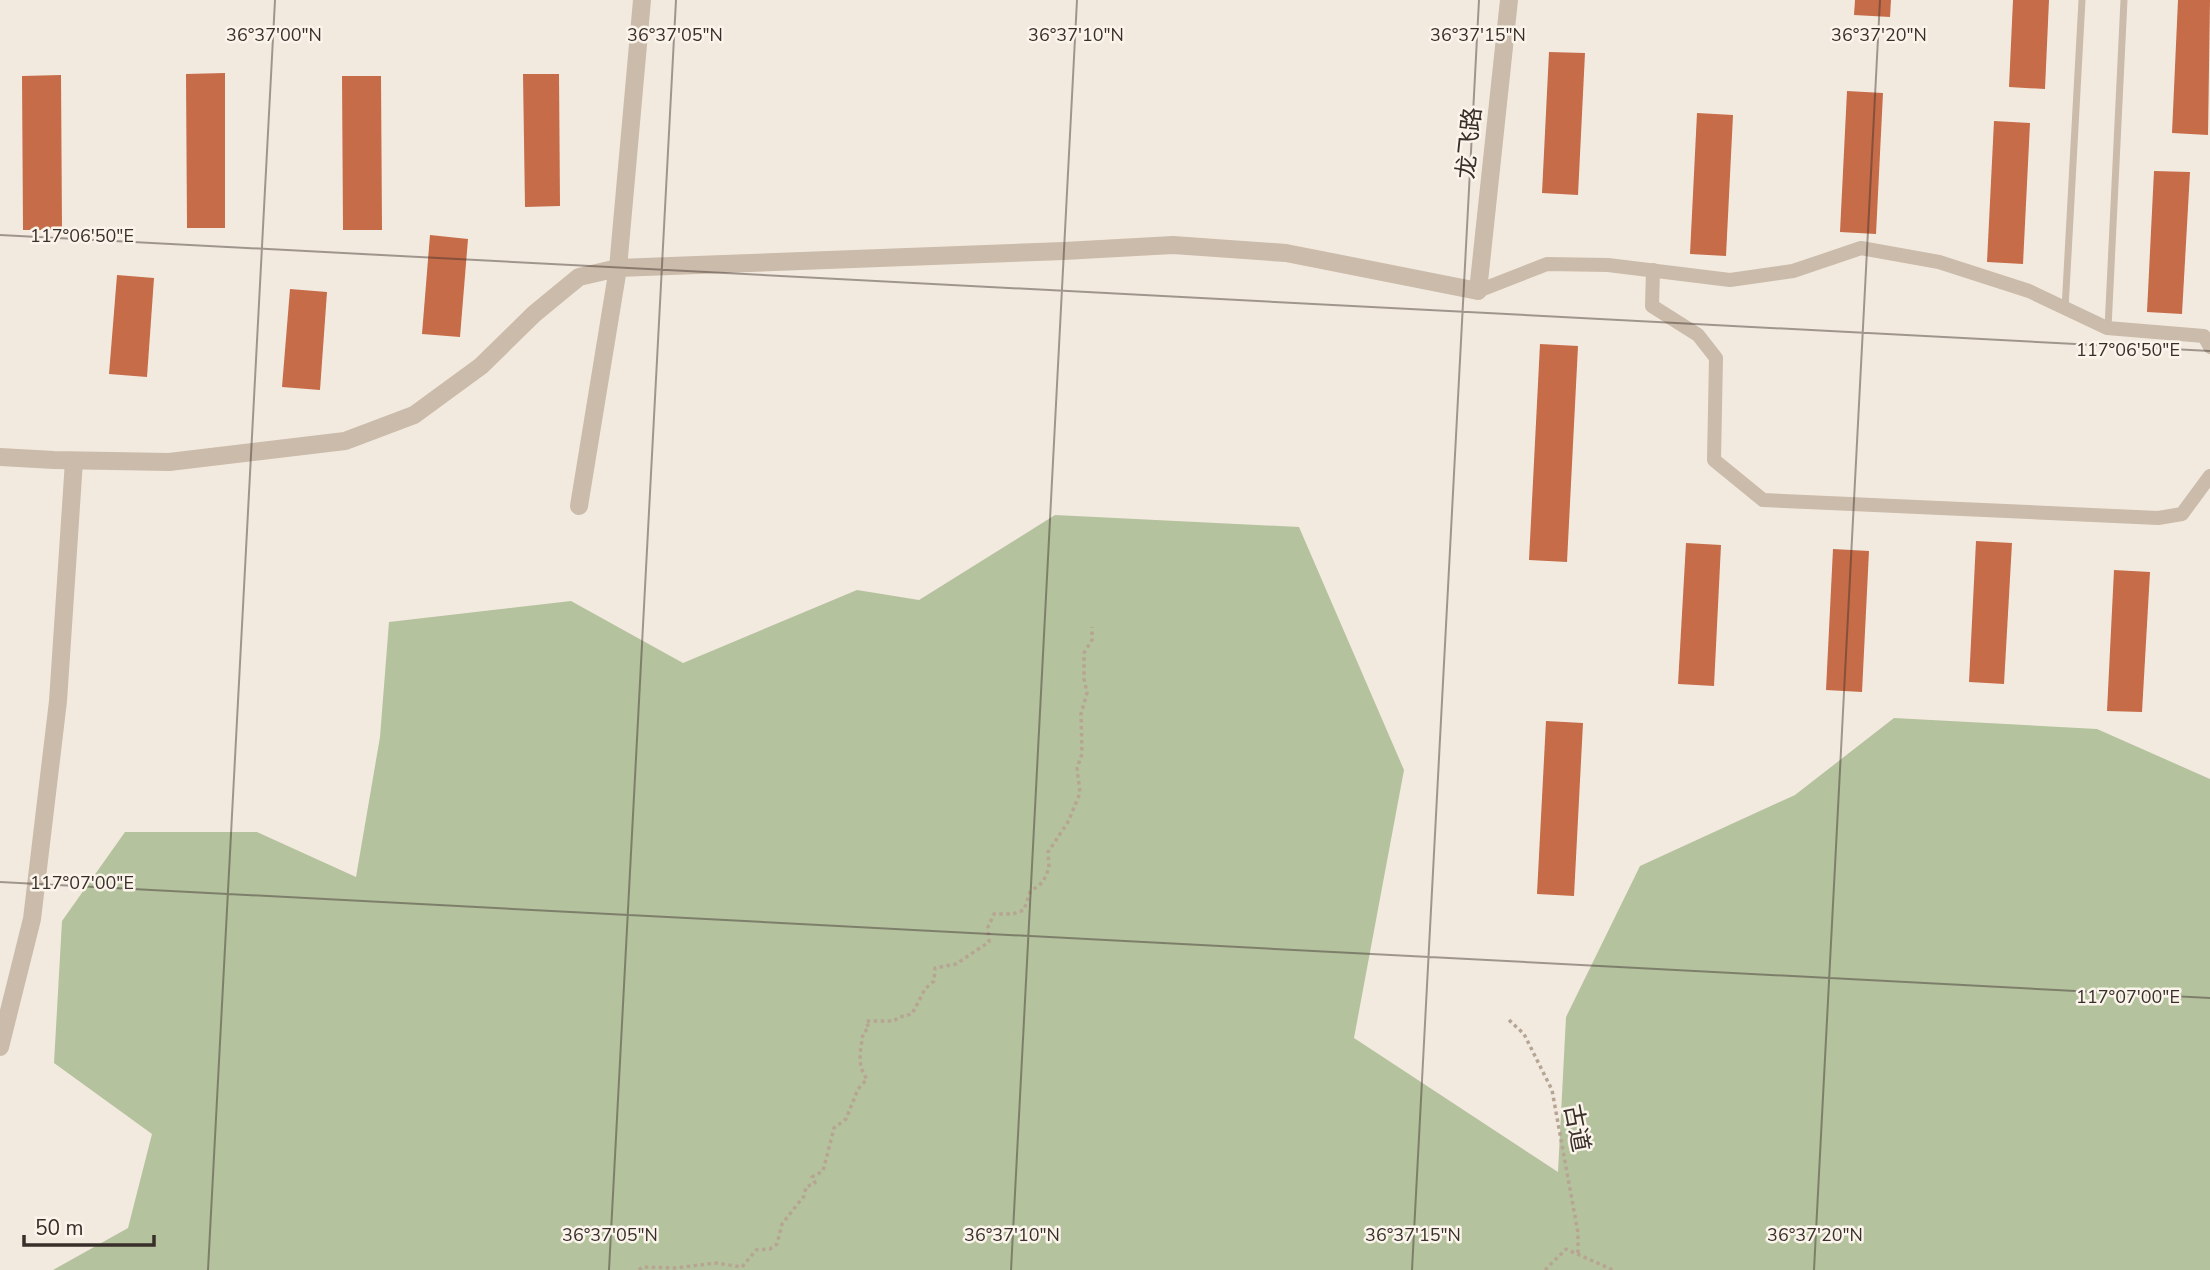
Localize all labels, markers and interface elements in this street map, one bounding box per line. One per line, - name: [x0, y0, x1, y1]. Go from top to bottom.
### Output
- text: 36°37'00"N: [226, 23, 322, 47]
- text: 36°37'05"N: [627, 23, 723, 47]
- text: 36°37'10"N: [1028, 23, 1124, 47]
- text: 36°37'15"N: [1430, 23, 1526, 47]
- text: 36°37'20"N: [1831, 23, 1927, 47]
- street label: 龙飞路: [1449, 106, 1489, 180]
- text: 117°06'50"E: [30, 224, 134, 248]
- text: 117°06'50"E: [2076, 338, 2180, 362]
- text: 117°07'00"E: [30, 871, 134, 895]
- text: 117°07'00"E: [2076, 985, 2180, 1009]
- street label: 古道: [1557, 1101, 1597, 1155]
- scale bar: [24, 1204, 154, 1248]
- text: 50 m: [35, 1214, 84, 1242]
- text: 36°37'05"N: [562, 1223, 658, 1247]
- text: 36°37'10"N: [964, 1223, 1060, 1247]
- text: 36°37'15"N: [1365, 1223, 1461, 1247]
- text: 36°37'20"N: [1767, 1223, 1863, 1247]

